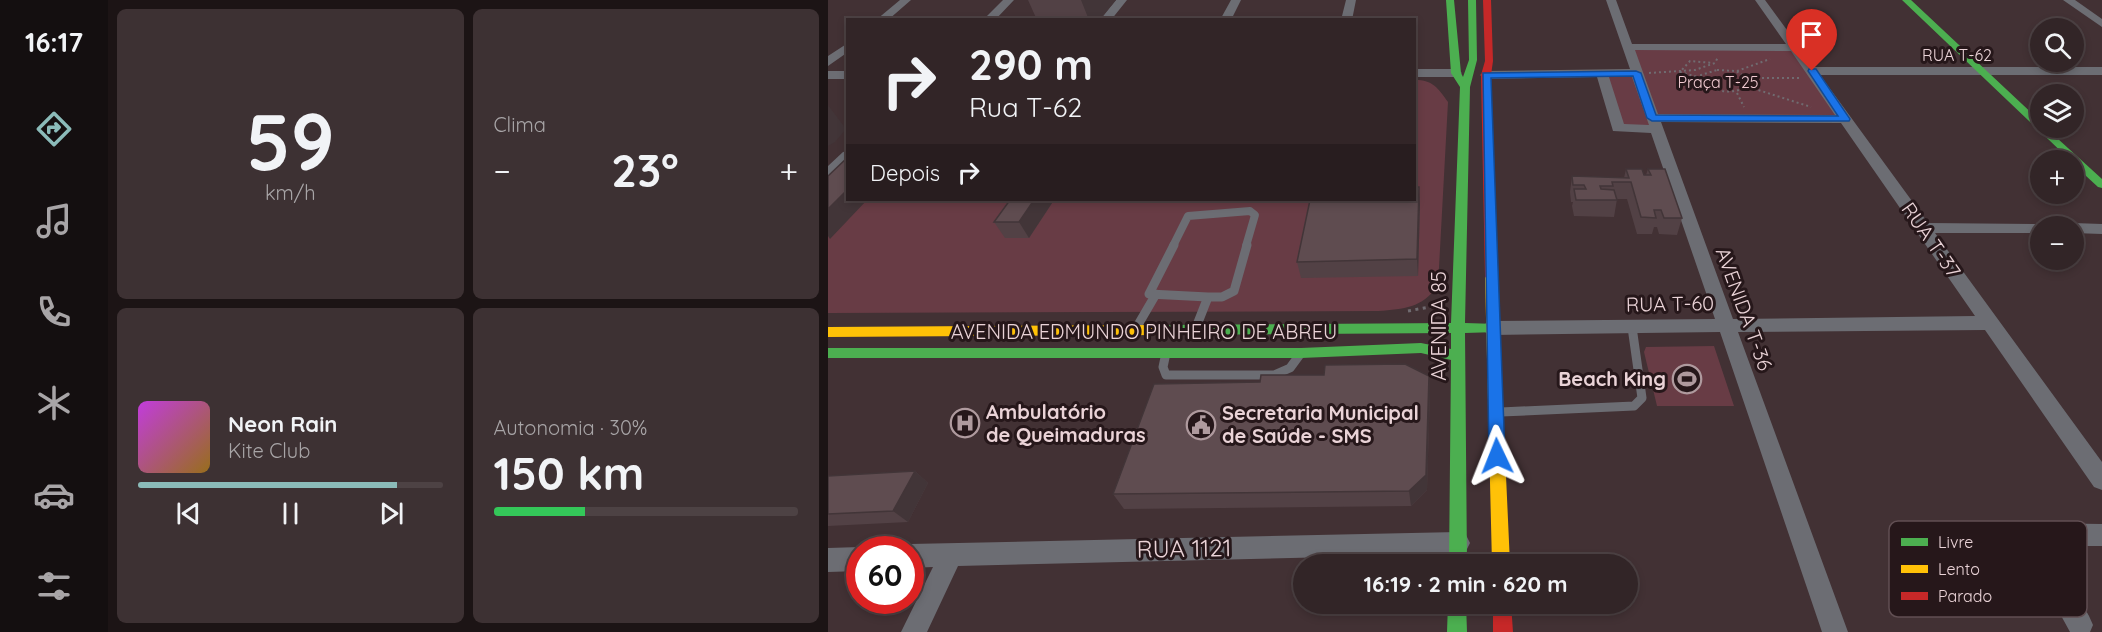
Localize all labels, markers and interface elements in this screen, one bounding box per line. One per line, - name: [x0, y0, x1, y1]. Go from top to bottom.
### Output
- pin: [1786, 9, 1837, 71]
- icon: arrive: [1795, 18, 1828, 51]
- map controls: [2030, 18, 2084, 270]
- button: search: [2030, 18, 2084, 72]
- text: 16:17: [25, 25, 83, 59]
- text: 290 m: [969, 38, 1093, 91]
- icon: right: [870, 42, 948, 120]
- street label: RUA T-62: [1922, 45, 1992, 65]
- park label: Praça T-25: [1677, 72, 1759, 92]
- button: layers: [2030, 84, 2084, 138]
- text: Rua T-62: [969, 90, 1082, 124]
- text: 59: [246, 92, 335, 190]
- icon: directions: [33, 108, 75, 150]
- text: Clima: [494, 112, 546, 137]
- text: 23°: [611, 142, 679, 198]
- text: −: [494, 150, 511, 191]
- text: +: [779, 150, 798, 191]
- button: +: [2030, 150, 2084, 204]
- icon: right: [952, 156, 985, 189]
- text: Depois: [870, 159, 940, 187]
- text: km/h: [265, 180, 316, 205]
- street label: RUA T-37: [1896, 197, 1966, 282]
- icon: music: [33, 200, 75, 242]
- button: −: [2030, 216, 2084, 270]
- street label: AVENIDA T-36: [1711, 244, 1778, 374]
- street label: AVENIDA 85: [1426, 271, 1451, 381]
- street label: RUA T-60: [1626, 290, 1714, 317]
- icon: phone: [33, 291, 75, 333]
- street label: AVENIDA EDMUNDO PINHEIRO DE ABREU: [951, 319, 1337, 344]
- sports icon: Beach King: [1671, 363, 1703, 395]
- place label: Beach King: [1558, 366, 1666, 391]
- icon: climate: [33, 382, 75, 424]
- place label: Ambulatório de Queimaduras: [986, 399, 1146, 447]
- place label: Secretaria Municipal de Saúde - SMS: [1222, 400, 1419, 448]
- hospital icon: Ambulatório de Queimaduras: [949, 407, 981, 439]
- public building icon: Secretaria Municipal de Saúde - SMS: [1185, 409, 1217, 441]
- text: Neon Rain: [228, 410, 337, 438]
- text: Autonomia · 30%: [494, 415, 647, 440]
- position arrow: [1465, 424, 1529, 488]
- text: Kite Club: [228, 438, 310, 463]
- text: 150 km: [494, 445, 644, 501]
- icon: car: [33, 474, 75, 516]
- icon: previous: [172, 497, 205, 530]
- icon: pause: [274, 497, 307, 530]
- icon: next: [375, 497, 408, 530]
- legend: [1889, 521, 2087, 617]
- street label: RUA 1121: [1136, 532, 1232, 564]
- text: Livre: [1938, 532, 1973, 552]
- speed limit sign: 60: [846, 536, 924, 614]
- text: Lento: [1938, 559, 1980, 579]
- icon: filters: [33, 565, 75, 607]
- text: 16:19 · 2 min · 620 m: [1363, 570, 1568, 598]
- text: Parado: [1938, 586, 1992, 606]

